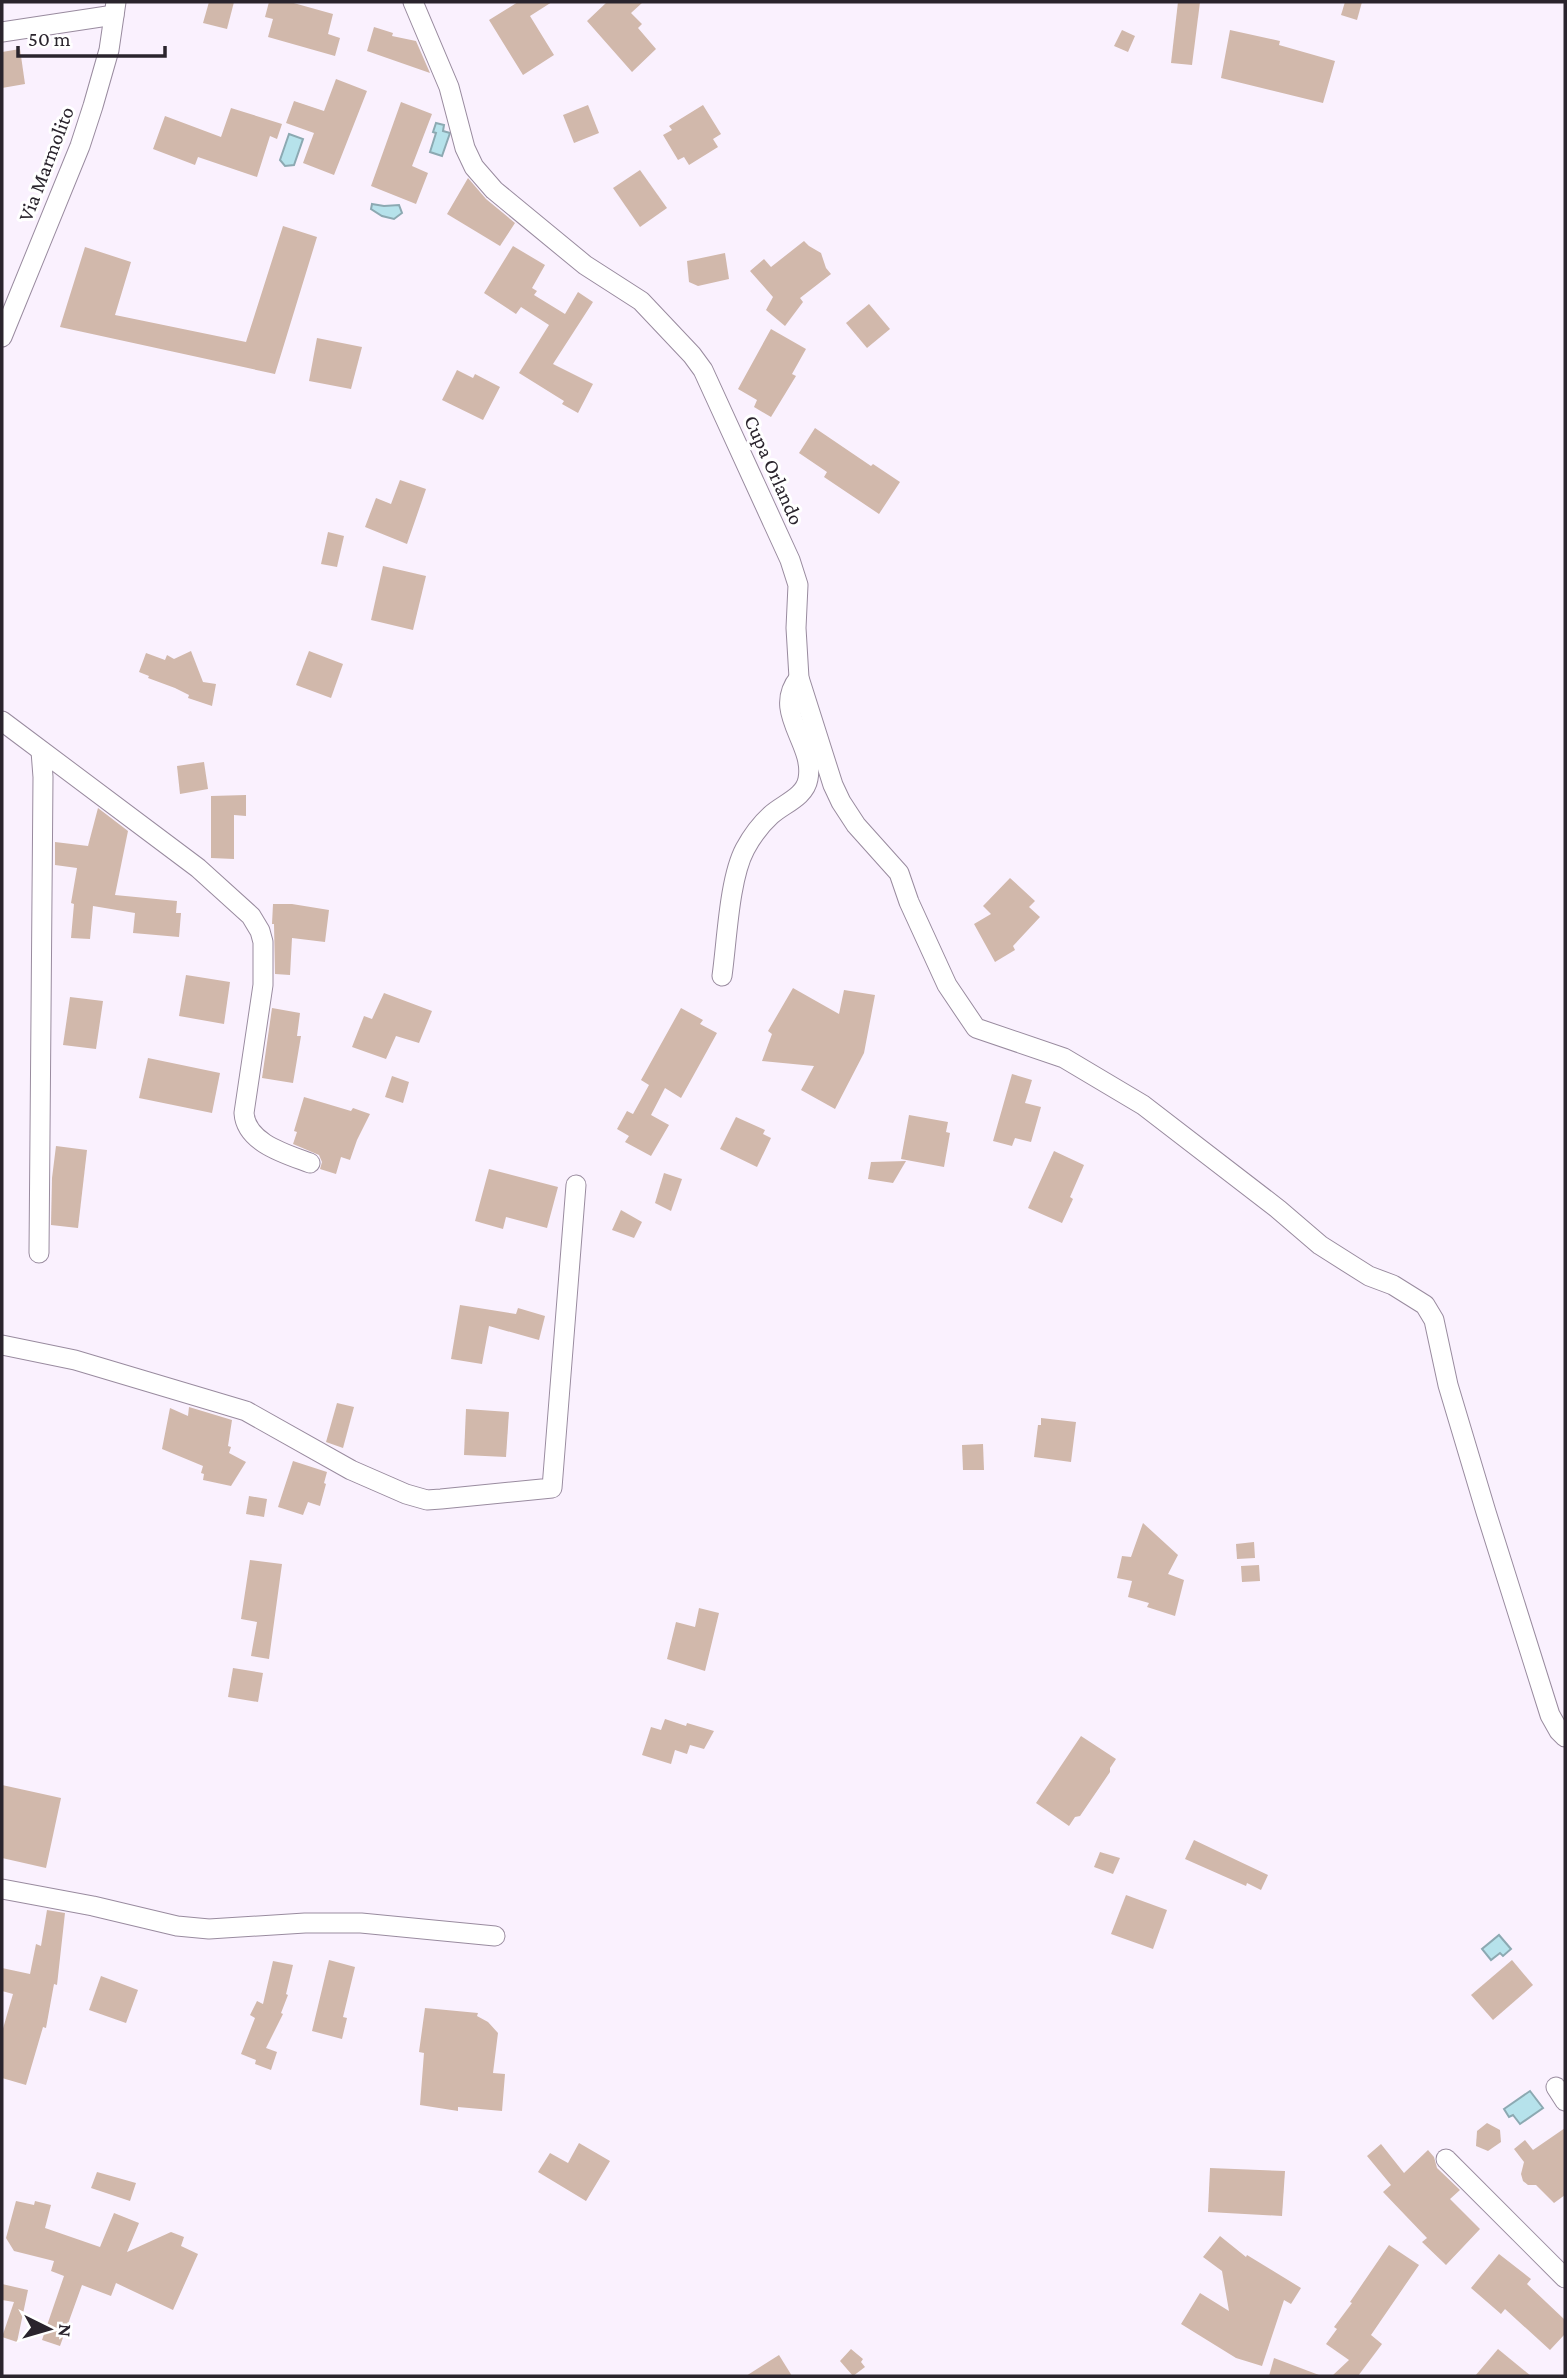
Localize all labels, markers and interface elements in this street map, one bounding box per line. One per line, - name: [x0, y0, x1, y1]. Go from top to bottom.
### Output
- scale bar: [18, 14, 164, 58]
- text: 50 m: [28, 27, 71, 51]
- street label: Via Marmolito: [13, 103, 79, 225]
- street label: Cupa Orlando: [739, 411, 809, 529]
- north arrow: [14, 2294, 84, 2364]
- text: N: [54, 2323, 76, 2338]

